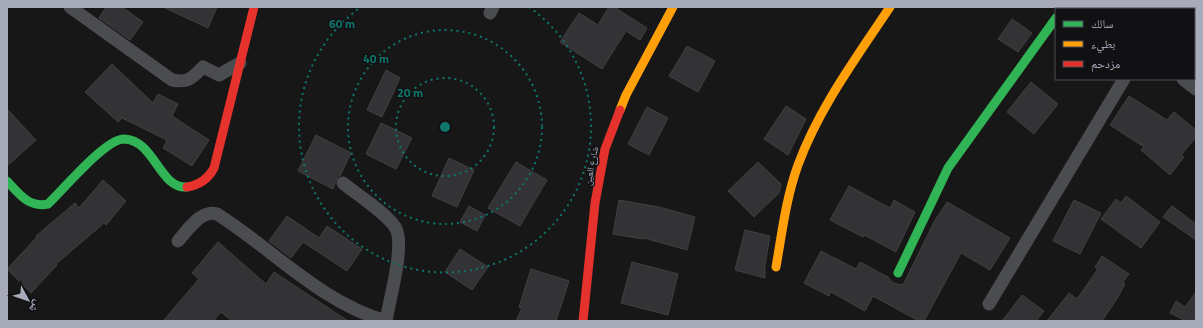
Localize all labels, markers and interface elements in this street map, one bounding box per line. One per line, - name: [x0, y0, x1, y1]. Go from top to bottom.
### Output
- legend: [1055, 8, 1195, 80]
- text: 60 m: [329, 14, 355, 33]
- text: سالك: [1091, 14, 1113, 33]
- text: بطيء: [1091, 34, 1115, 54]
- text: 40 m: [363, 49, 389, 68]
- text: مزدحم: [1091, 54, 1120, 73]
- text: 20 m: [397, 83, 423, 102]
- centre of rings: [438, 120, 452, 134]
- street label: شارع العين: [580, 145, 602, 187]
- north arrow: [8, 280, 48, 320]
- text: ش: [26, 297, 46, 316]

